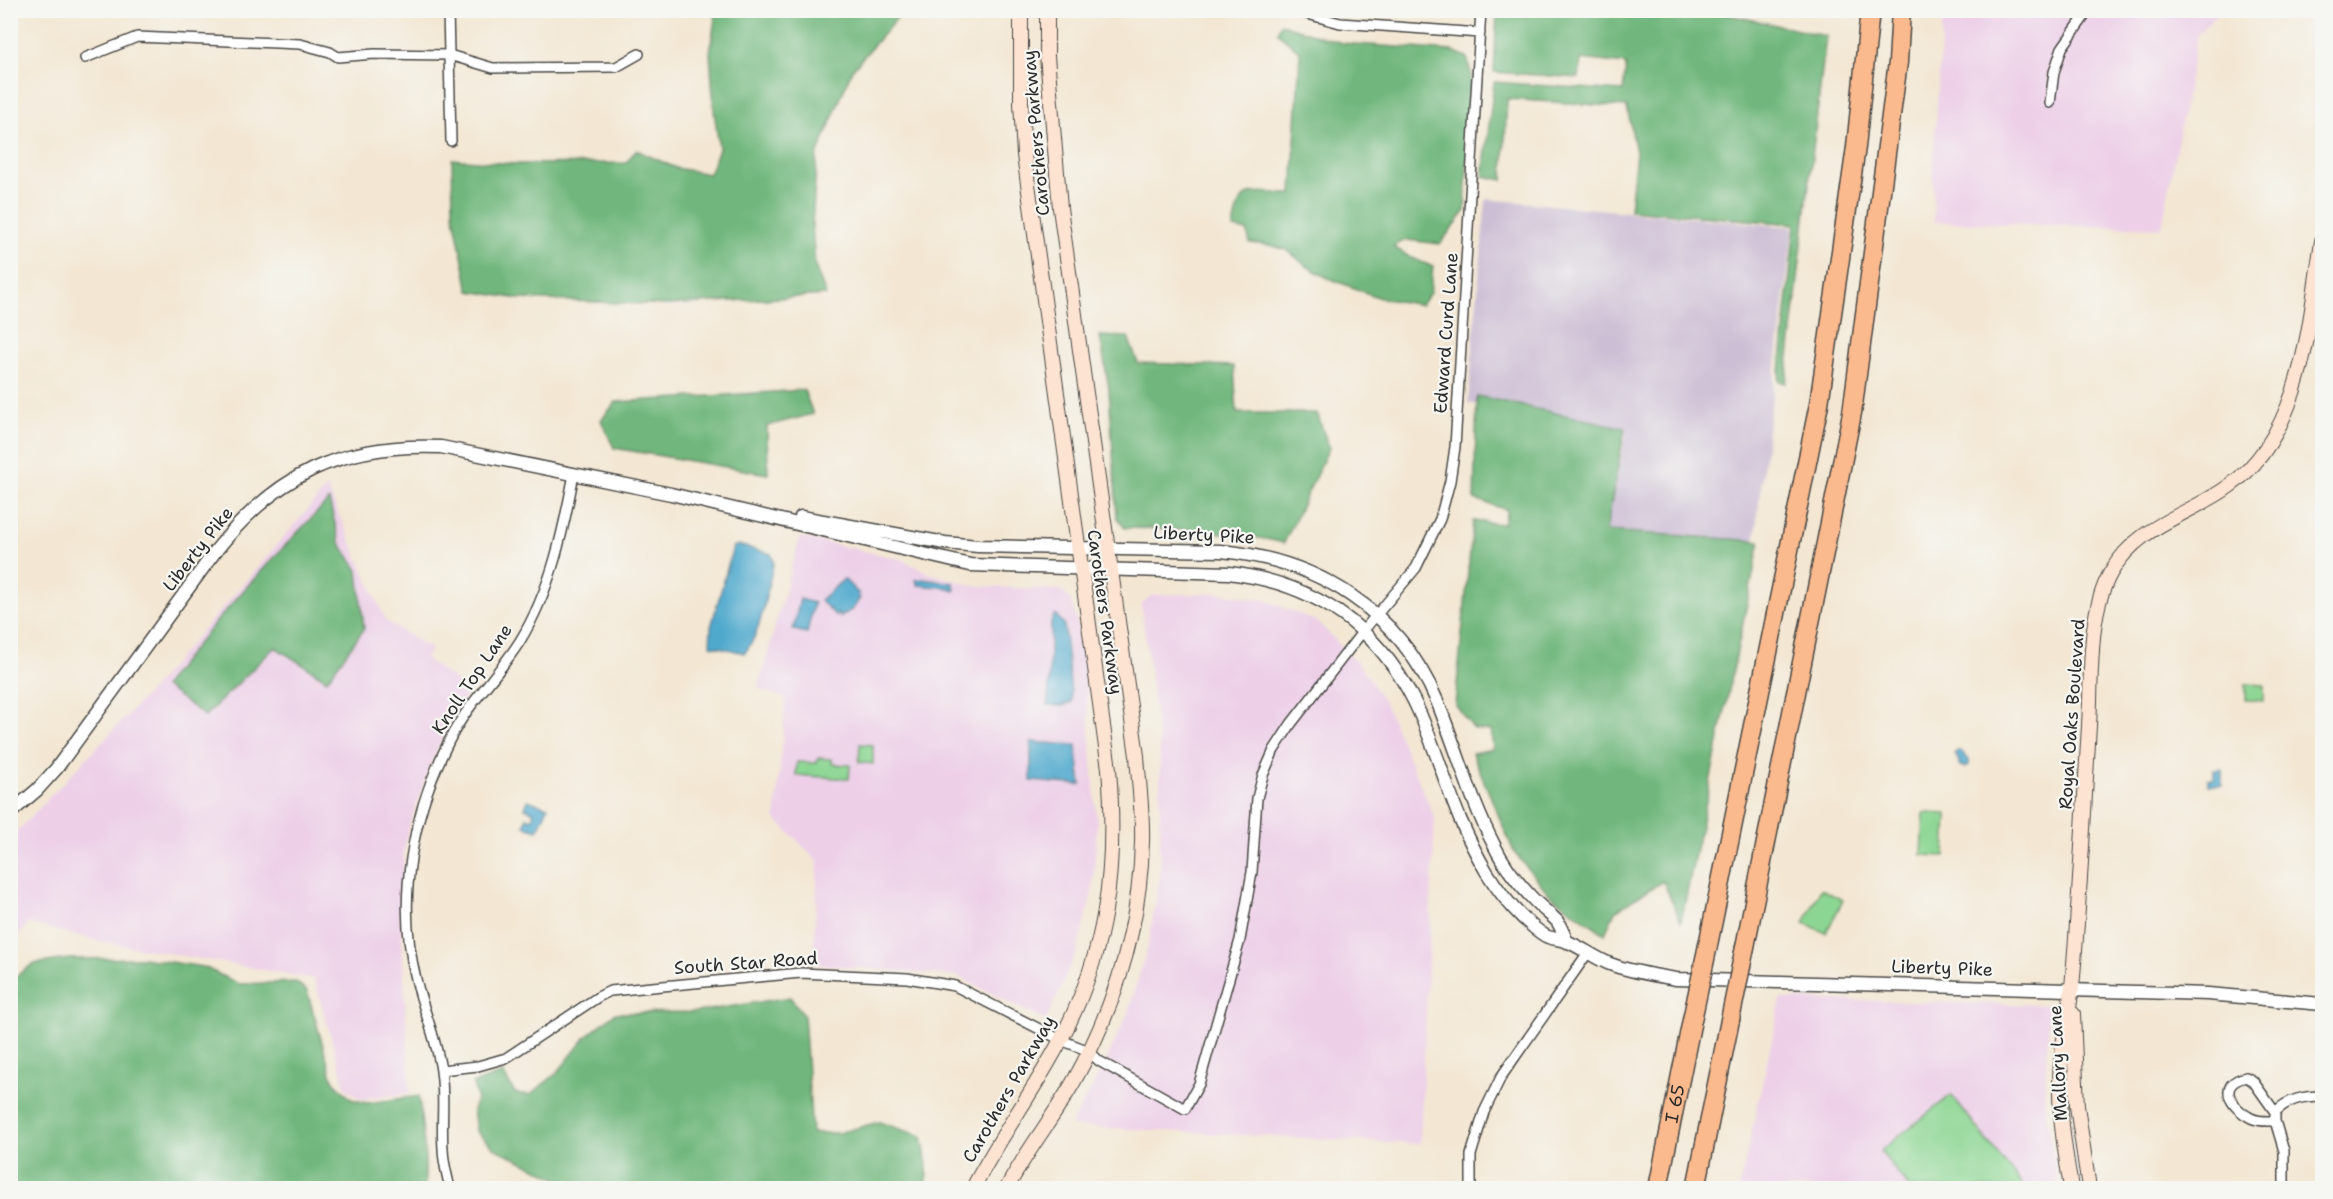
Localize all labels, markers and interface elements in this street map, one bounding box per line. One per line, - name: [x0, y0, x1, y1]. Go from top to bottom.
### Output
- street label: Carothers Parkway: [1017, 49, 1055, 217]
- street label: Edward Curd Lane: [1428, 252, 1464, 414]
- street label: Liberty Pike: [157, 502, 239, 596]
- street label: Liberty Pike: [1153, 520, 1255, 550]
- street label: Carothers Parkway: [1082, 528, 1128, 696]
- street label: Royal Oaks Boulevard: [2053, 618, 2091, 810]
- street label: Knoll Top Lane: [426, 619, 518, 739]
- street label: South Star Road: [673, 946, 819, 980]
- street label: Liberty Pike: [1891, 954, 1993, 982]
- street label: Mallory Lane: [2043, 1004, 2073, 1122]
- street label: Carothers Parkway: [957, 1011, 1061, 1167]
- street label: I 65: [1659, 1082, 1691, 1125]

